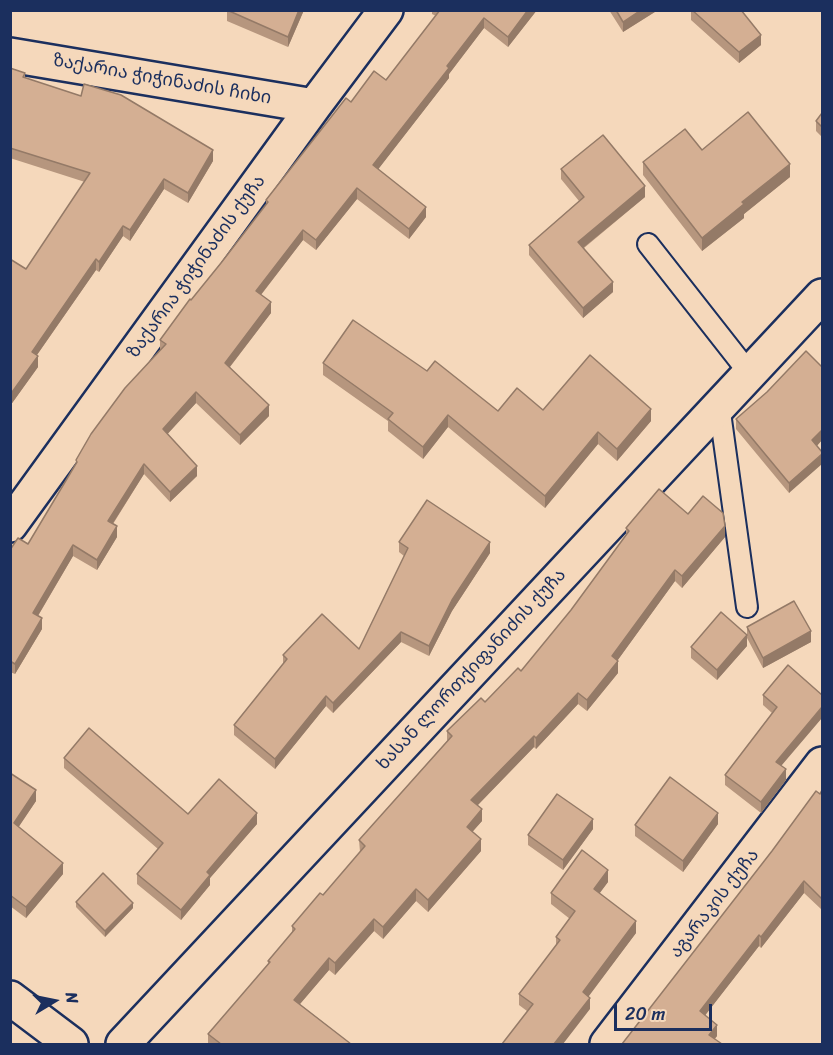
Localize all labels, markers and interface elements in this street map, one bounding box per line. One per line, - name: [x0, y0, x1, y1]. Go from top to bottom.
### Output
- street label: ზაქარია ჭიჭინაძის ჩიხი: [51, 50, 273, 110]
- street label: ზაქარია ჭიჭინაძის ქუჩა: [123, 171, 271, 363]
- street label: ხასან ლორთქიფანიძის ქუჩა: [373, 565, 571, 775]
- street label: აგარაკის ქუჩა: [666, 845, 764, 963]
- north arrow: [24, 971, 84, 1031]
- text: N: [57, 990, 87, 1006]
- scale bar: [617, 992, 714, 1030]
- text: 20 m: [625, 998, 665, 1030]

